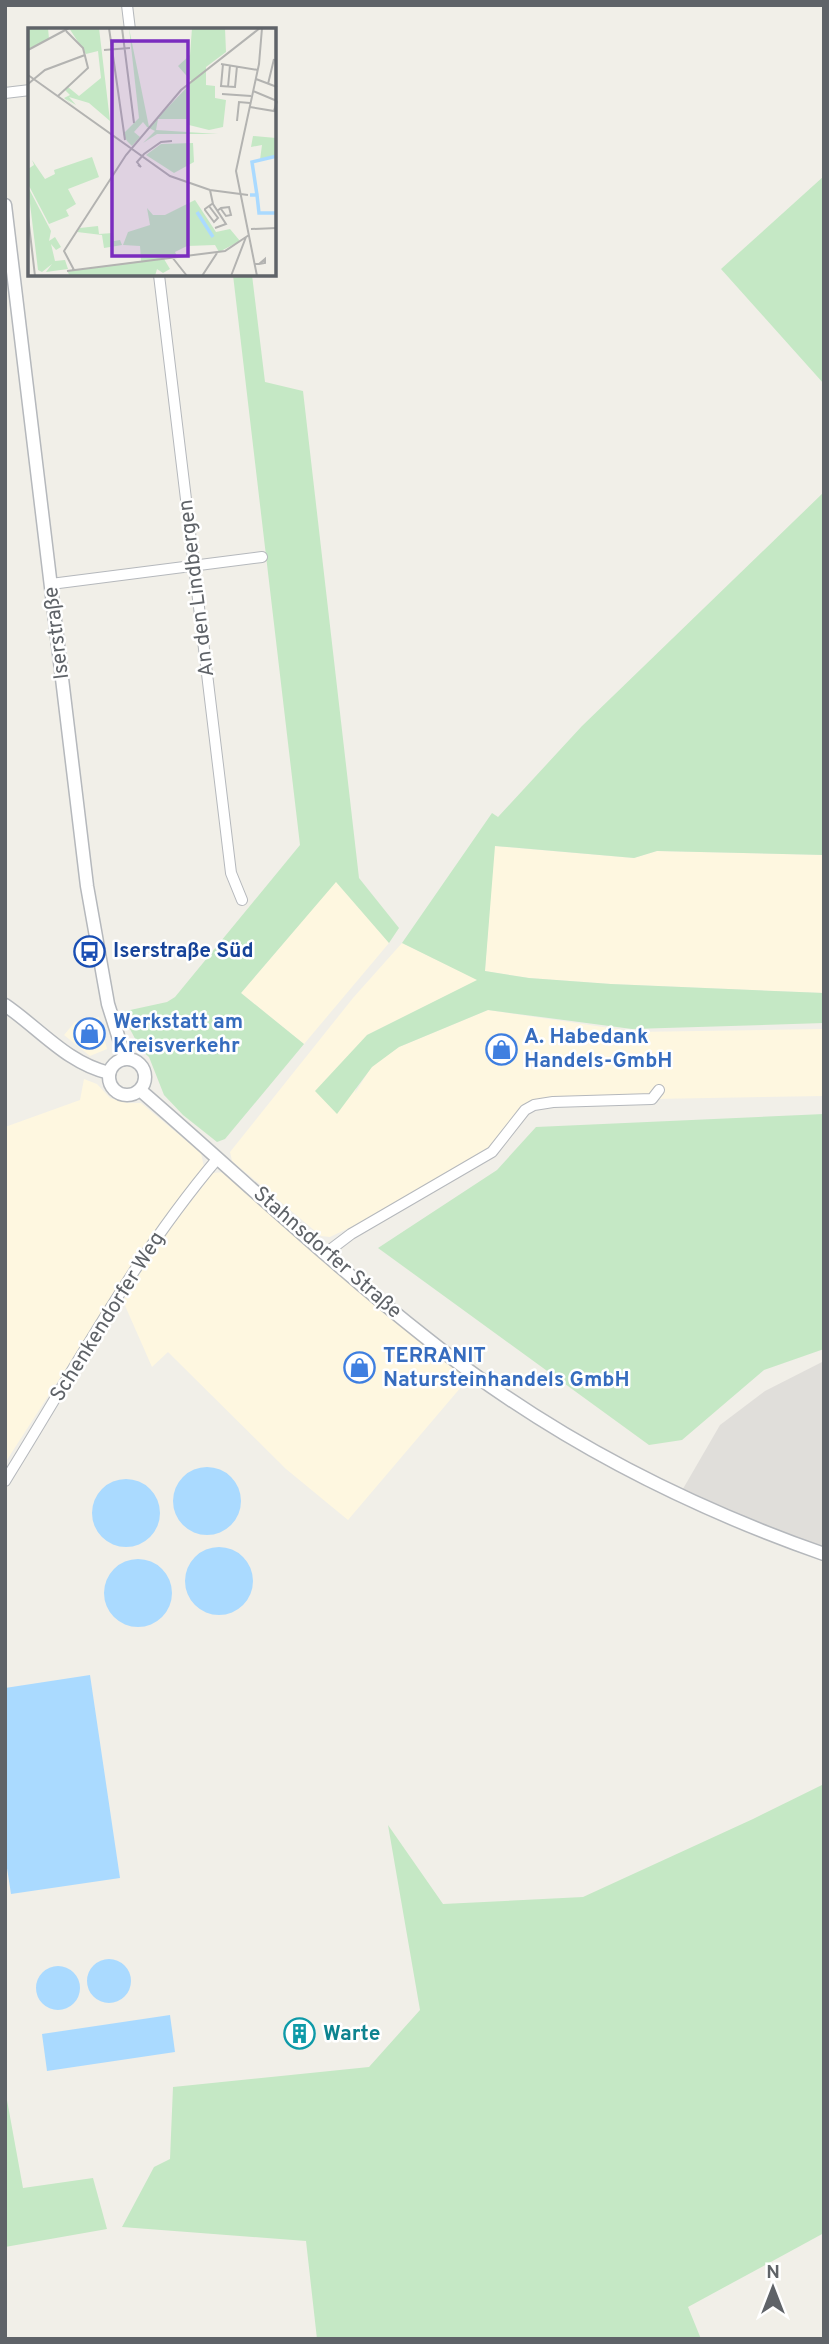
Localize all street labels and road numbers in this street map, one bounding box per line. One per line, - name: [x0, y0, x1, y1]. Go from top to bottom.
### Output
- street label: An den Lindbergen: [173, 498, 221, 678]
- street label: Iserstraße: [38, 585, 76, 681]
- street label: Stahnsdorfer Straße: [247, 1181, 407, 1325]
- street label: Schenkendorfer Weg: [45, 1227, 171, 1407]

